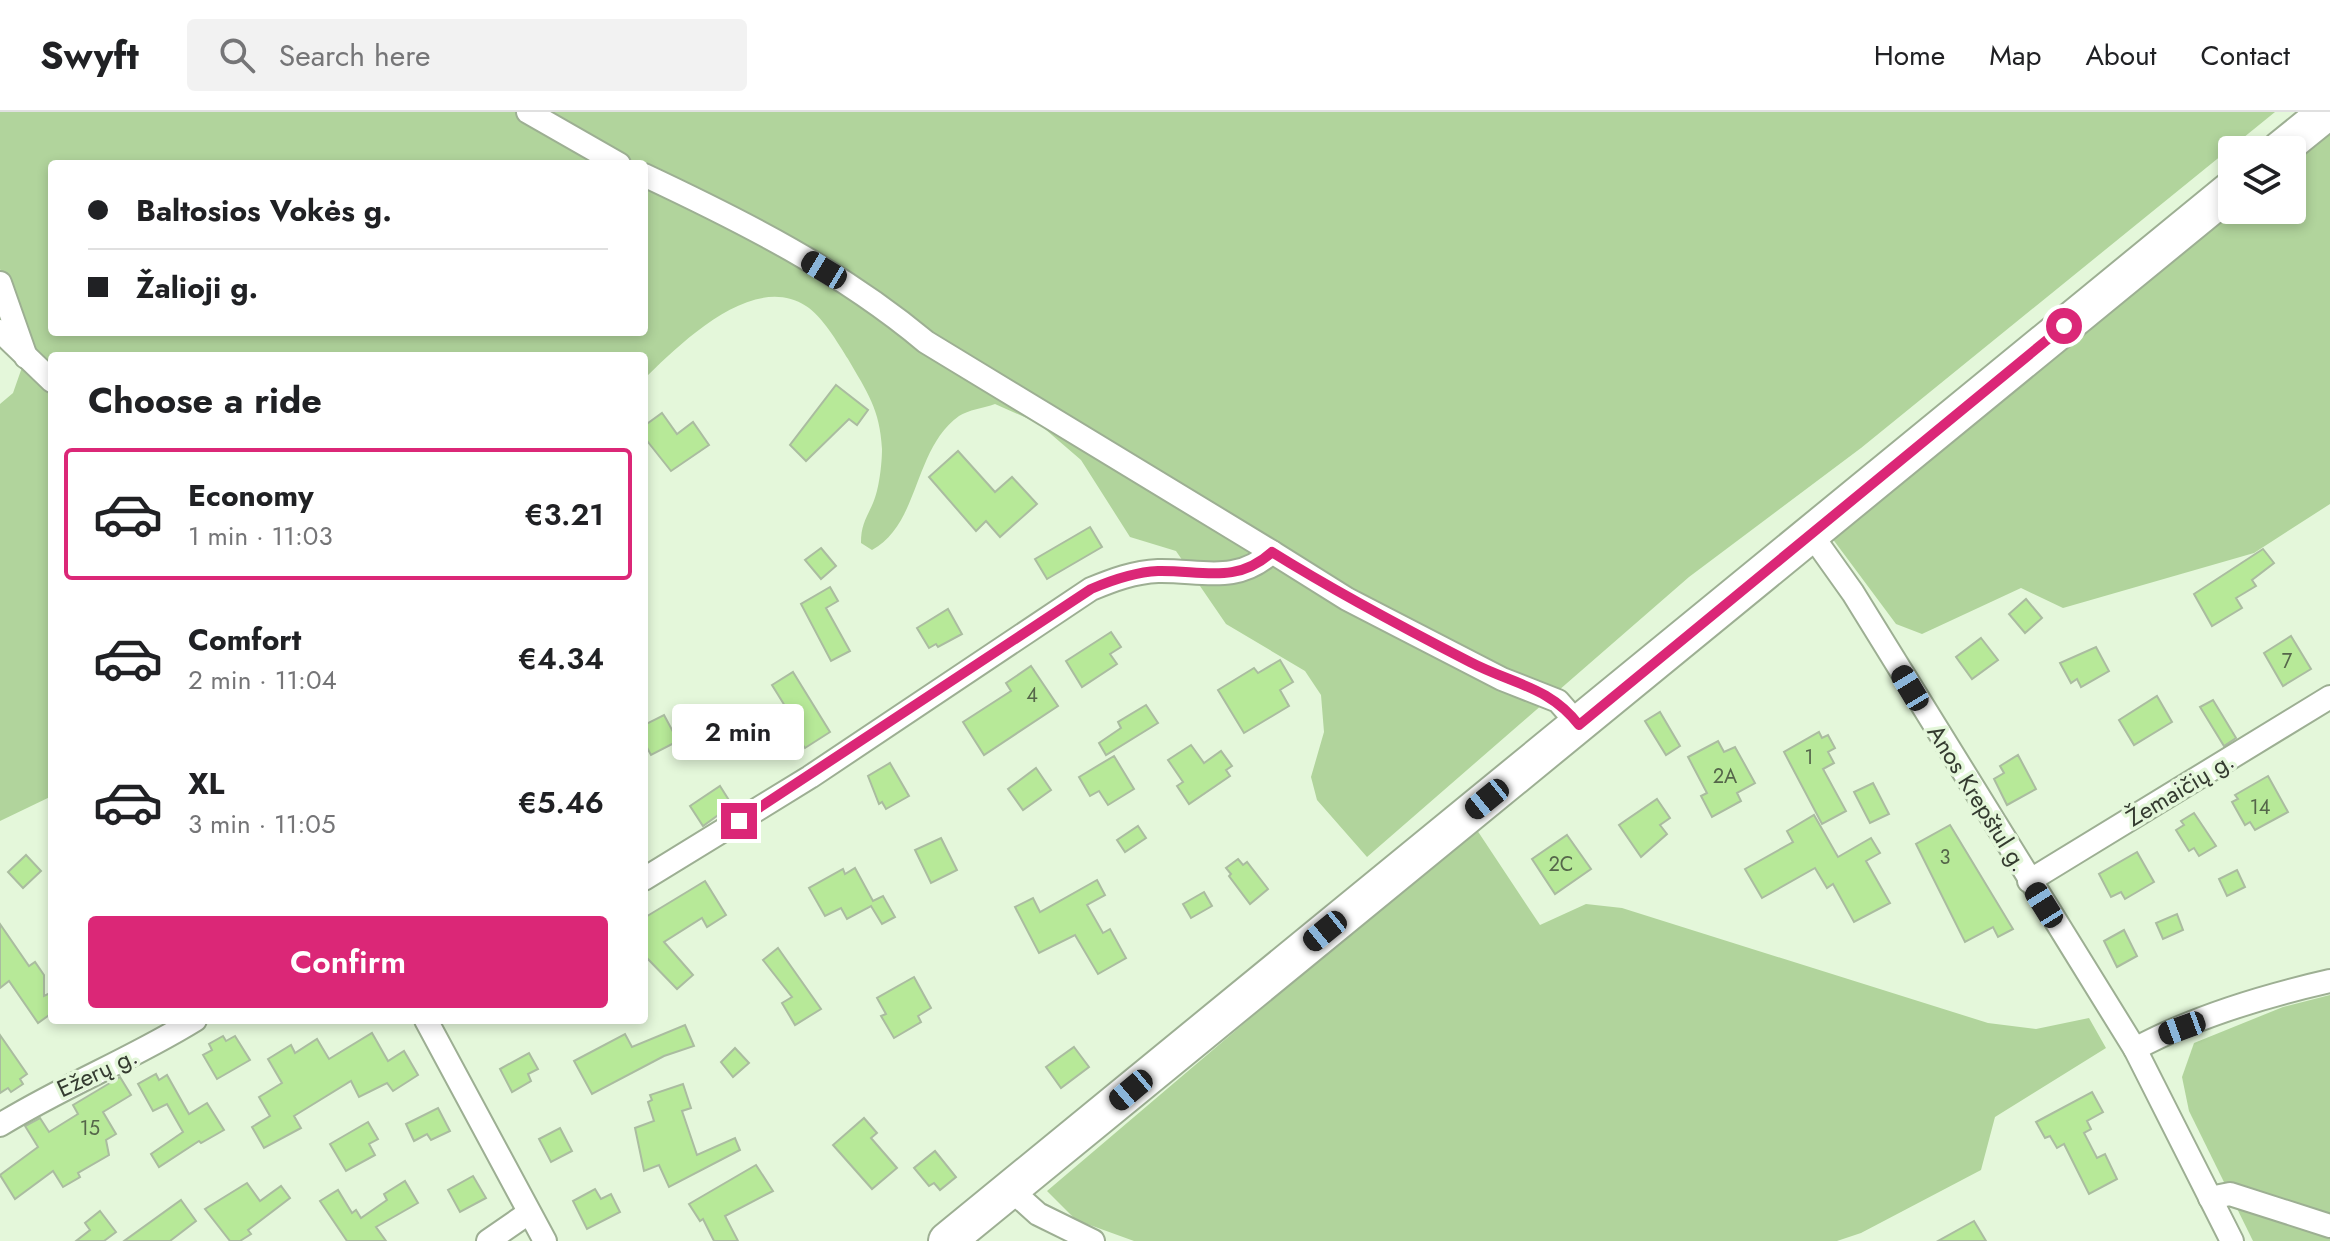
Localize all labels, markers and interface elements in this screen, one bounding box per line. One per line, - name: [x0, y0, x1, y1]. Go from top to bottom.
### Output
- search box: [187, 19, 747, 91]
- text: Swyft: [40, 28, 139, 83]
- icon: search: [215, 33, 259, 77]
- text: Search here: [279, 34, 431, 77]
- text: Home: [1874, 35, 1945, 76]
- text: Map: [1989, 35, 2041, 76]
- text: About: [2085, 35, 2157, 76]
- text: Contact: [2201, 35, 2290, 76]
- map controls: [2218, 136, 2306, 224]
- button: layers: [2218, 136, 2306, 224]
- text: Baltosios Vokės g.: [136, 189, 392, 232]
- car: [797, 247, 851, 293]
- text: Žalioji g.: [136, 266, 258, 309]
- route start: [2046, 308, 2082, 344]
- text: Choose a ride: [88, 374, 322, 426]
- text: Economy: [188, 474, 314, 517]
- icon: car: [92, 478, 164, 550]
- text: €3.21: [525, 493, 604, 536]
- text: 1 min · 11:03: [188, 517, 333, 555]
- text: Comfort: [188, 618, 301, 661]
- icon: car: [92, 622, 164, 694]
- text: €4.34: [518, 637, 604, 680]
- house number: 7: [2282, 647, 2293, 676]
- text: 2 min · 11:04: [188, 661, 337, 699]
- car: [1887, 661, 1933, 715]
- house number: 4: [1026, 681, 1038, 710]
- callout: 2 min: [673, 705, 805, 761]
- text: 2 min: [705, 713, 771, 751]
- street label: Anos Krepštul g.: [1919, 718, 2037, 878]
- house number: 1: [1805, 743, 1814, 772]
- street label: Žemaičių g.: [2119, 743, 2241, 835]
- text: XL: [188, 762, 224, 805]
- house number: 2A: [1713, 762, 1738, 791]
- icon: car: [92, 766, 164, 838]
- car: [1461, 775, 1513, 823]
- text: €5.46: [518, 781, 604, 824]
- house number: 14: [2250, 793, 2271, 822]
- route end: [721, 803, 757, 839]
- text: 3 min · 11:05: [188, 805, 336, 843]
- house number: 3: [1940, 843, 1951, 872]
- house number: 2C: [1548, 850, 1574, 879]
- car: [2021, 878, 2067, 932]
- car: [1299, 907, 1351, 955]
- button: Confirm: [88, 916, 608, 1008]
- car: [2155, 1009, 2209, 1047]
- street label: Ežerų g.: [51, 1038, 143, 1106]
- car: [1105, 1065, 1157, 1115]
- house number: 15: [80, 1114, 100, 1143]

